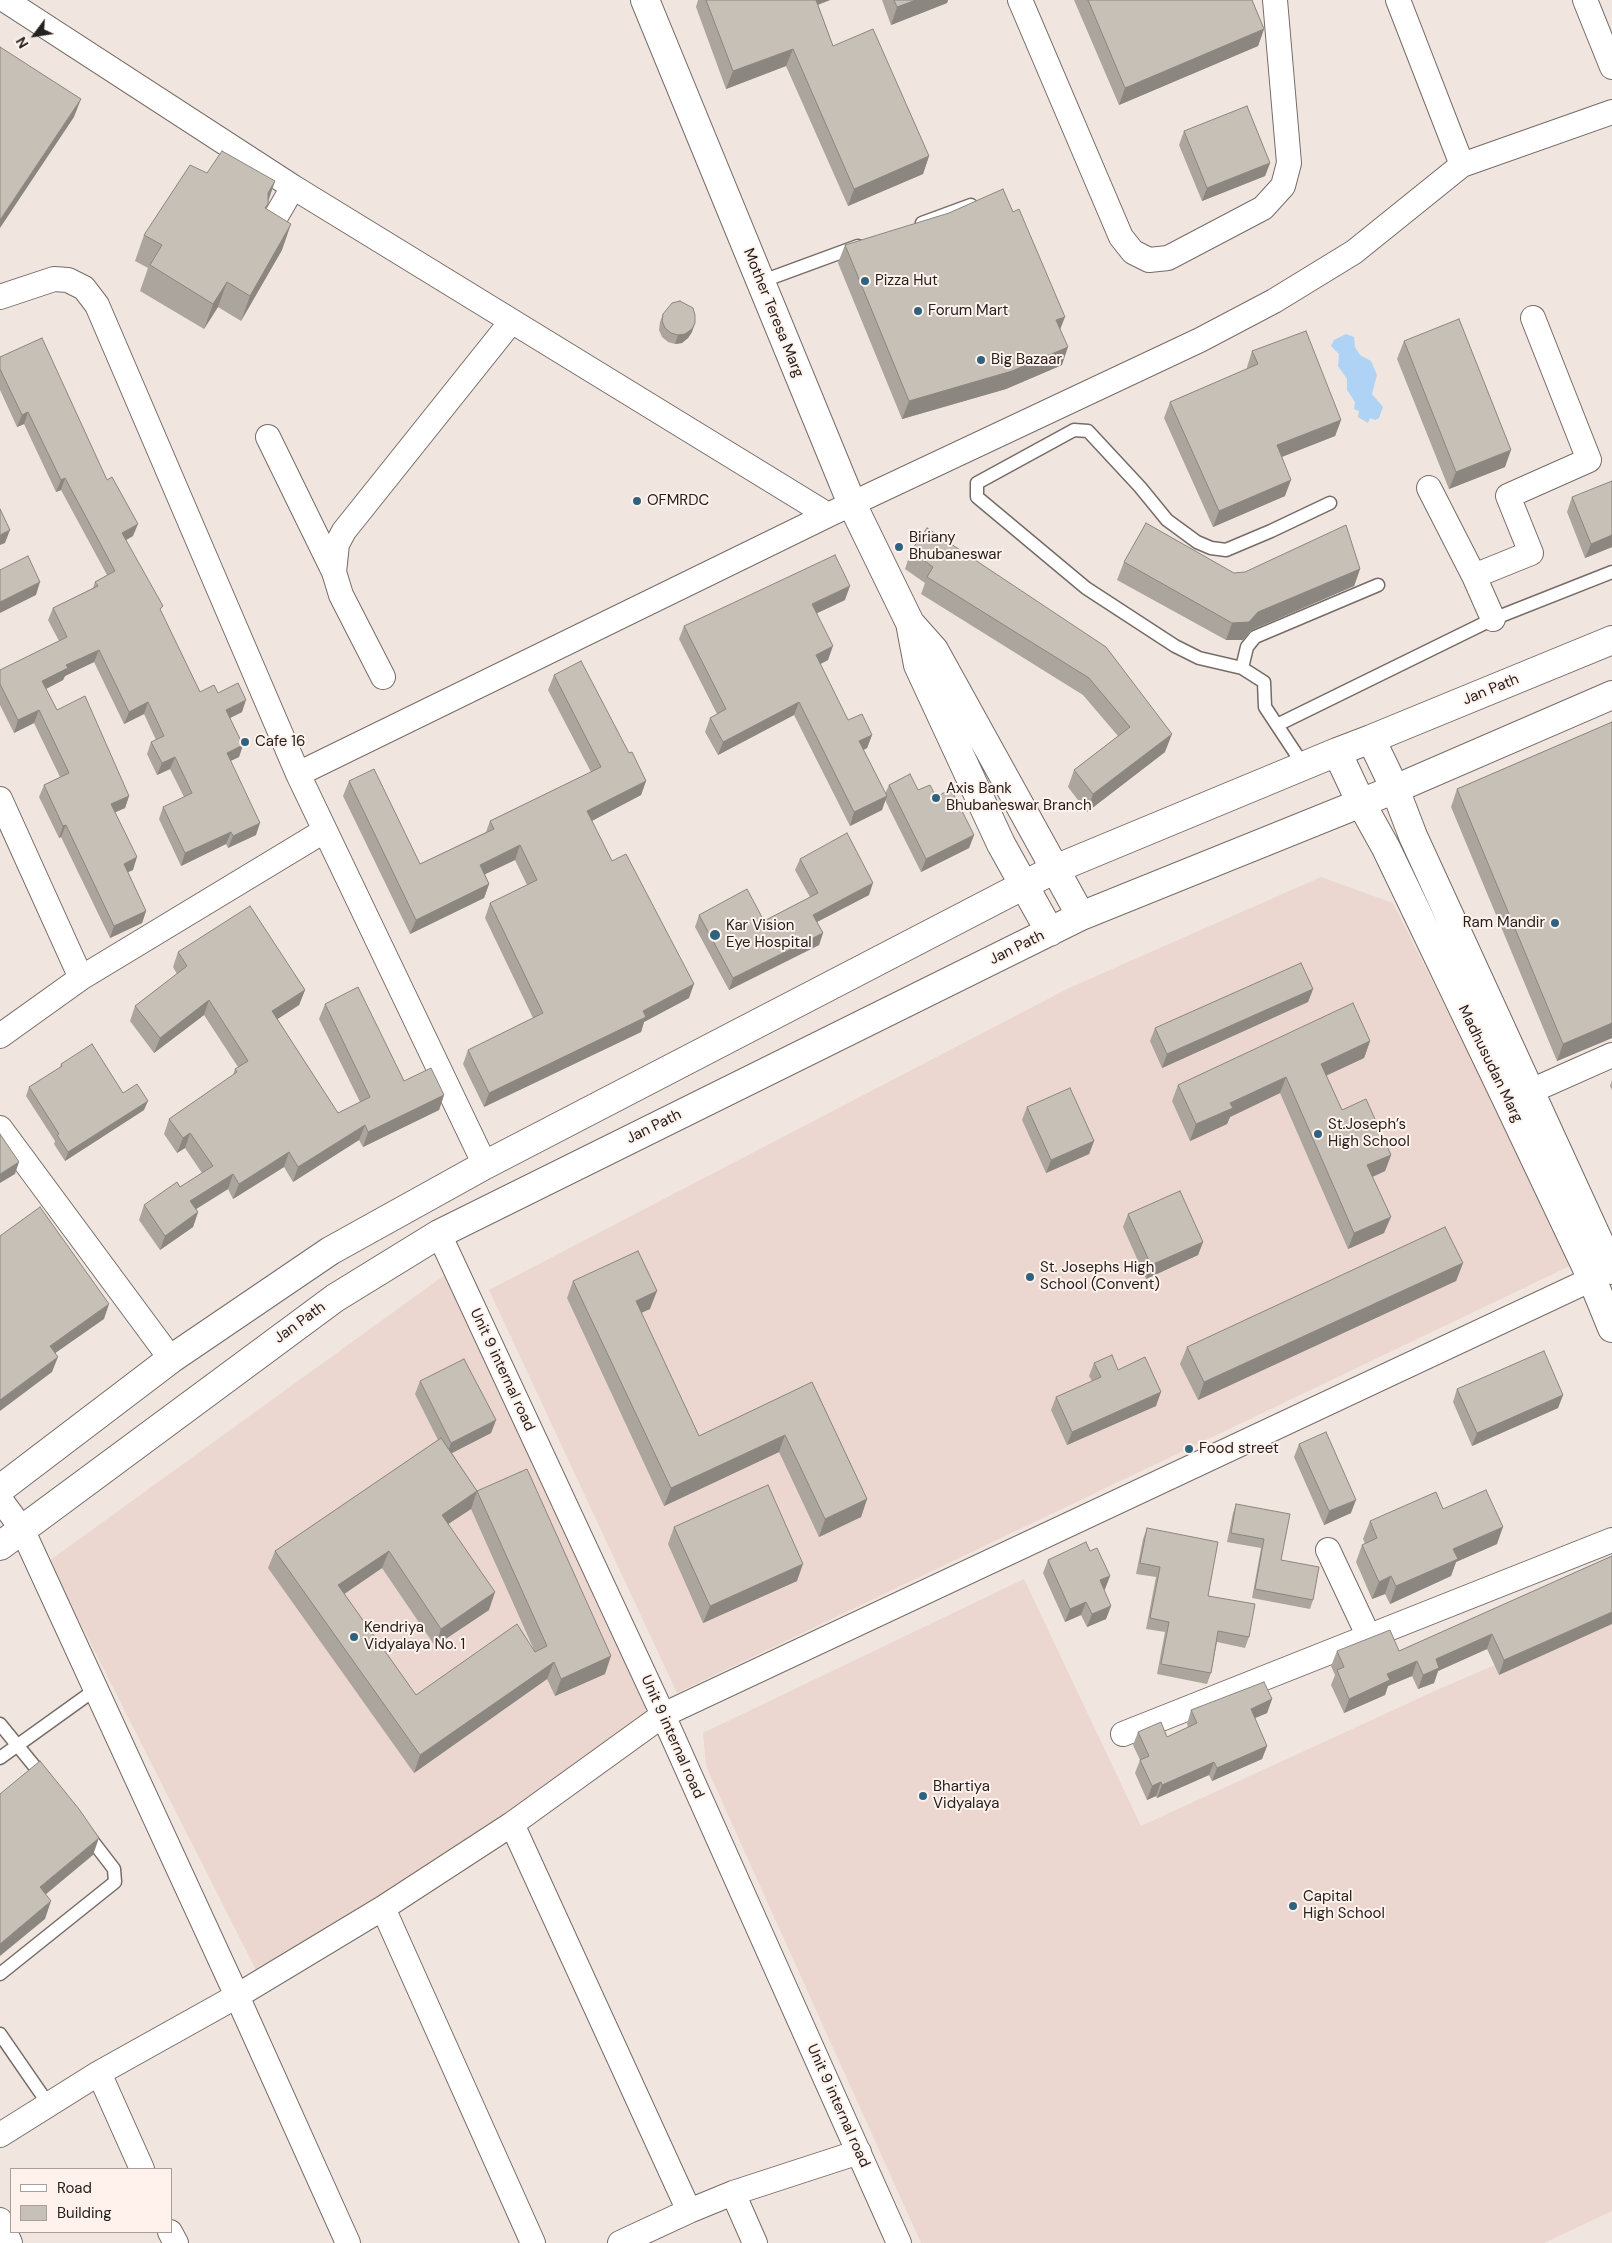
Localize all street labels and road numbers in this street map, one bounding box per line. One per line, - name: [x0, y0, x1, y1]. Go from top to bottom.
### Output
- street label: Mother Teresa Marg: [739, 246, 807, 380]
- street label: Jan Path: [1460, 671, 1522, 709]
- street label: Jan Path: [987, 927, 1047, 969]
- street label: Madhusudan Marg: [1454, 1002, 1526, 1126]
- street label: Jan Path: [624, 1106, 684, 1148]
- street label: Jan Path: [271, 1298, 329, 1348]
- street label: Unit 9 internal road: [466, 1306, 538, 1434]
- street label: Unit 9 internal road: [637, 1673, 707, 1801]
- street label: Unit 9 internal road: [803, 2042, 873, 2170]

